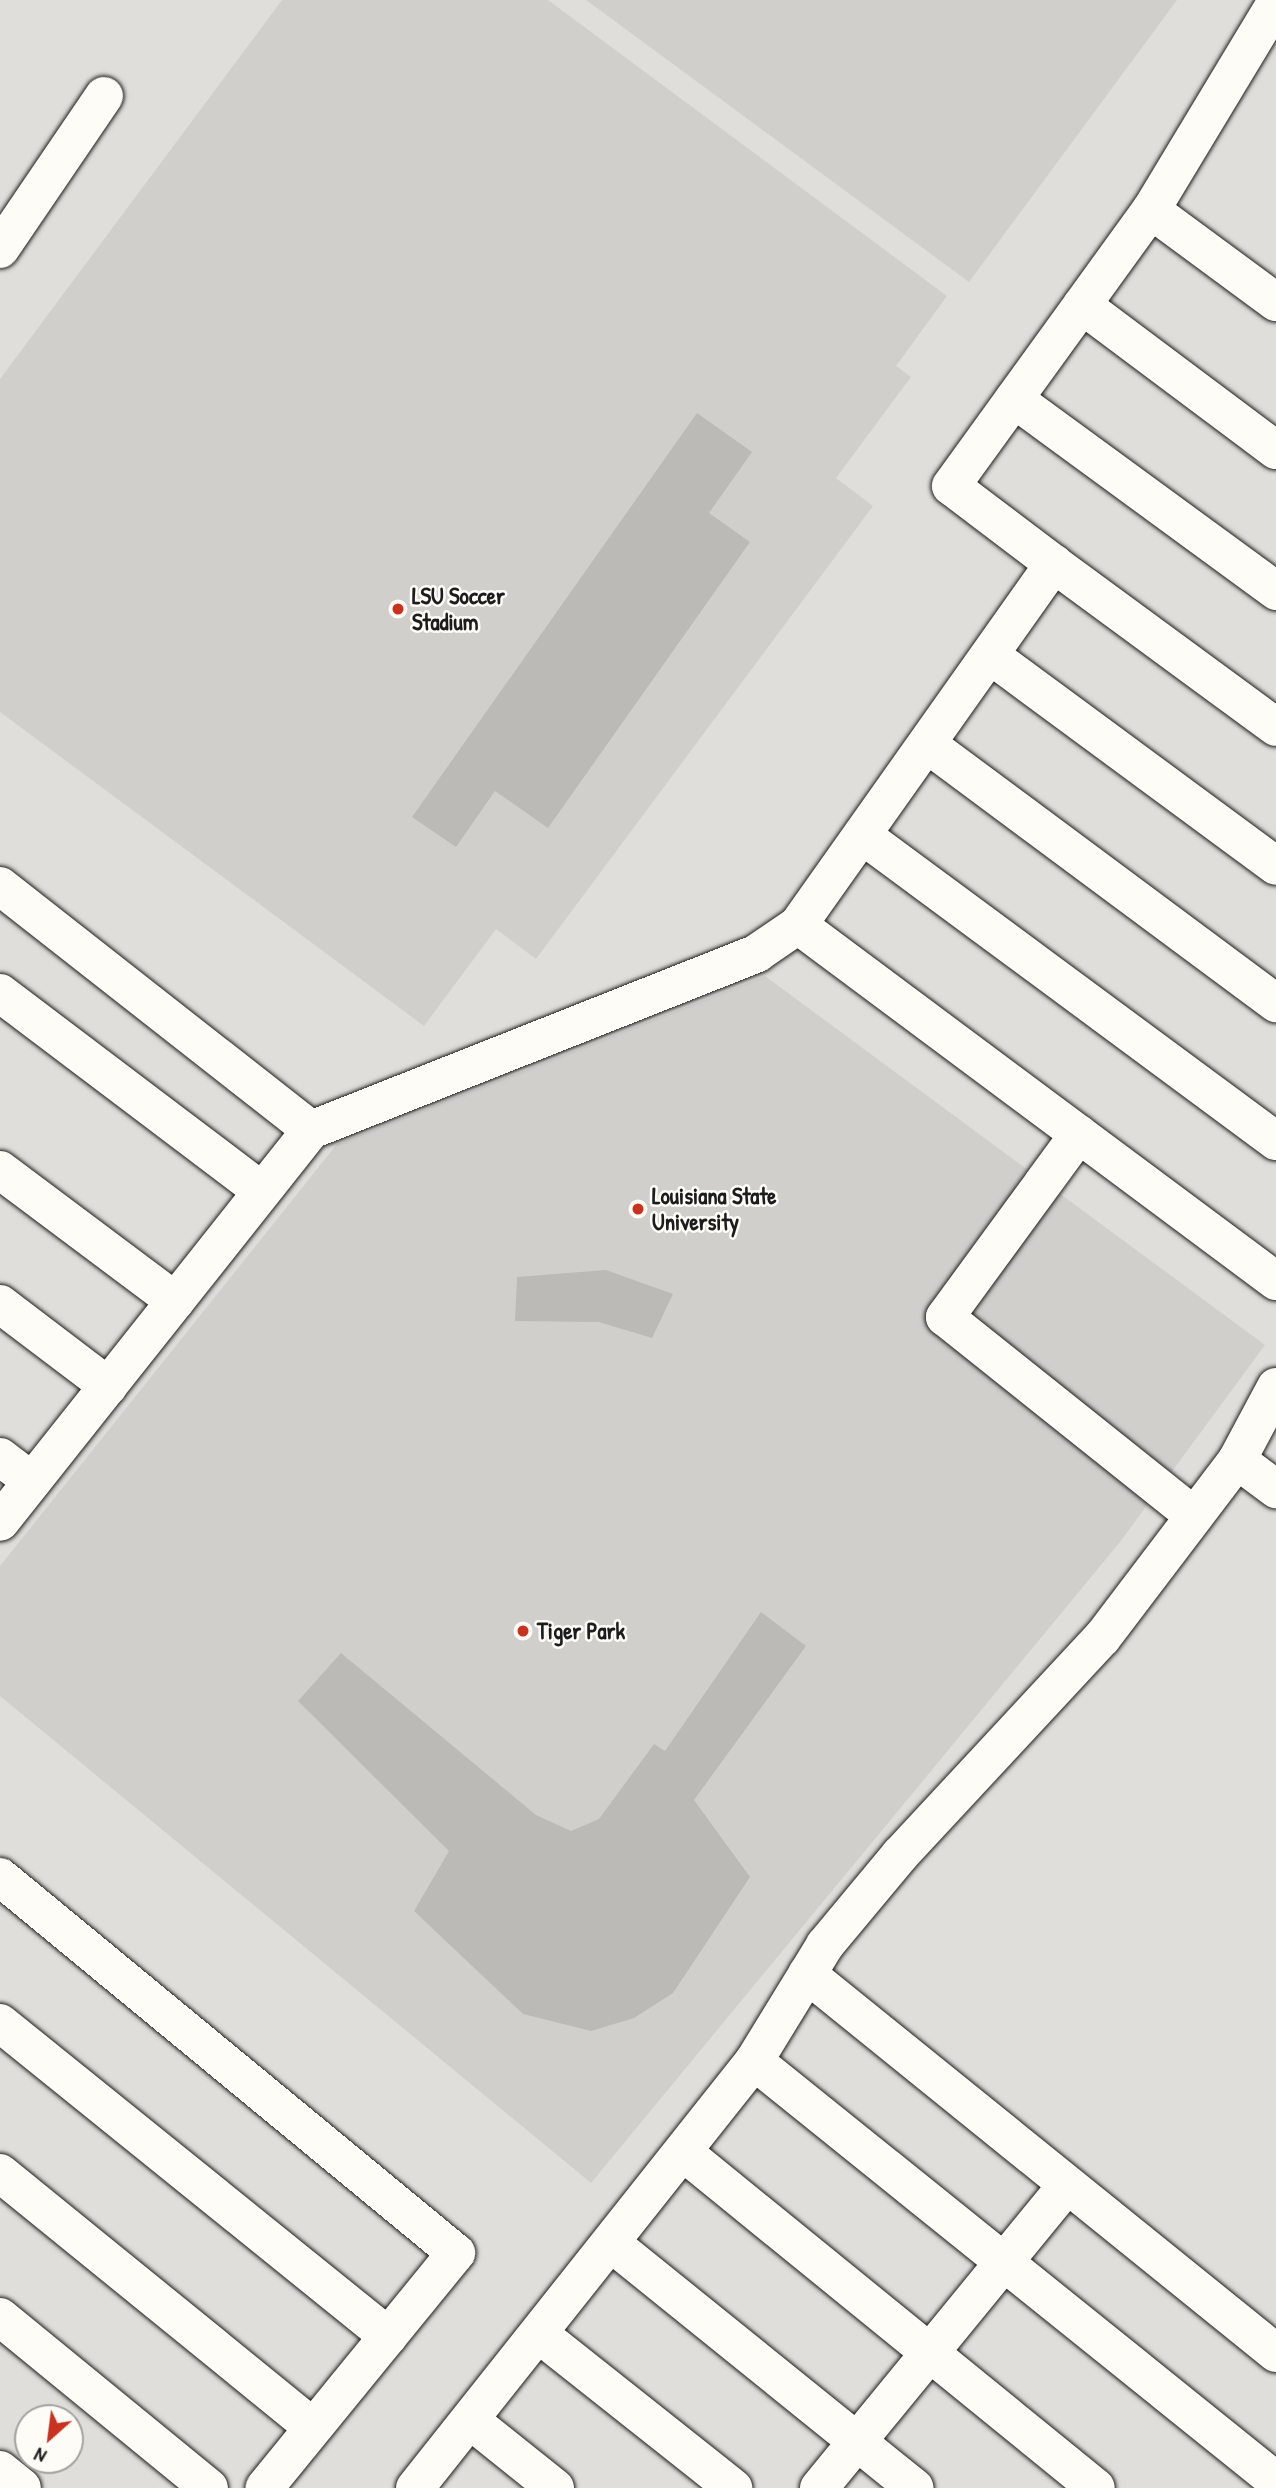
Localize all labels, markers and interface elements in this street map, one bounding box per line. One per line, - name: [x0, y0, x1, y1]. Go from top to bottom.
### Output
- place label: LSU Soccer Stadium: [412, 582, 505, 636]
- marker: LSU Soccer Stadium: [390, 601, 406, 617]
- place label: Louisiana State University: [652, 1182, 776, 1236]
- marker: Louisiana State University: [630, 1201, 646, 1217]
- place label: Tiger Park: [537, 1617, 625, 1645]
- marker: Tiger Park: [515, 1623, 531, 1639]
- north arrow: [14, 2404, 84, 2474]
- text: N: [30, 2442, 51, 2470]

